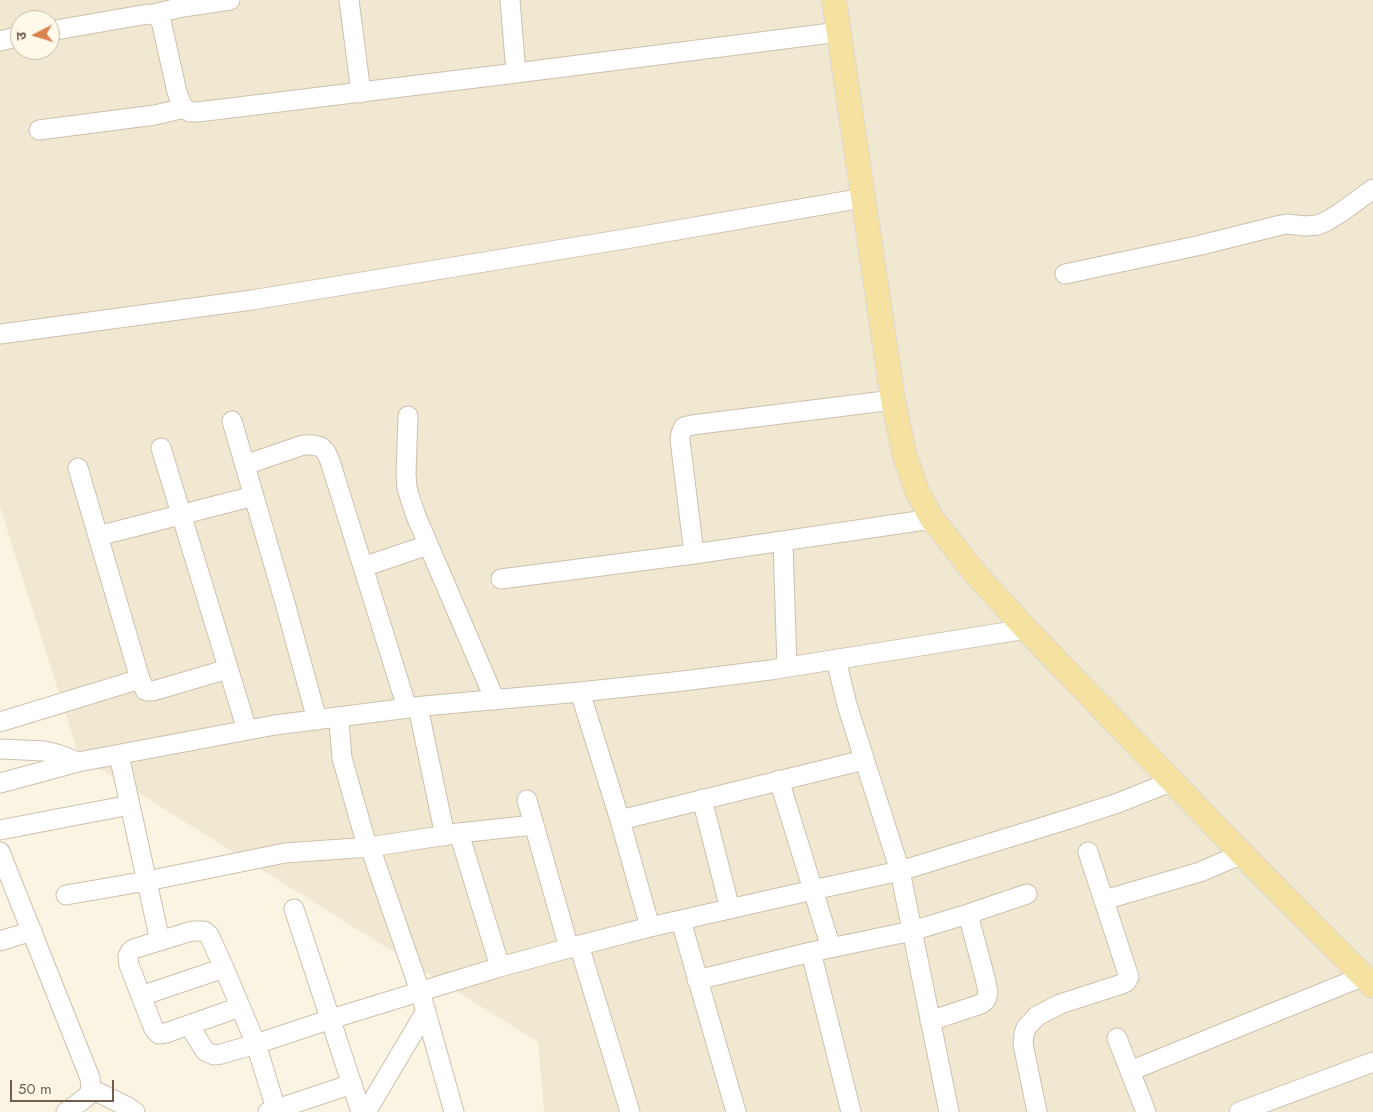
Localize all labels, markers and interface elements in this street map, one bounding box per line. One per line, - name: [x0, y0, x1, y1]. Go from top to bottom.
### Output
- north arrow: [10, 10, 60, 60]
- text: उ: [11, 31, 31, 41]
- scale bar: [12, 1070, 116, 1102]
- text: 50 m: [18, 1078, 52, 1100]

